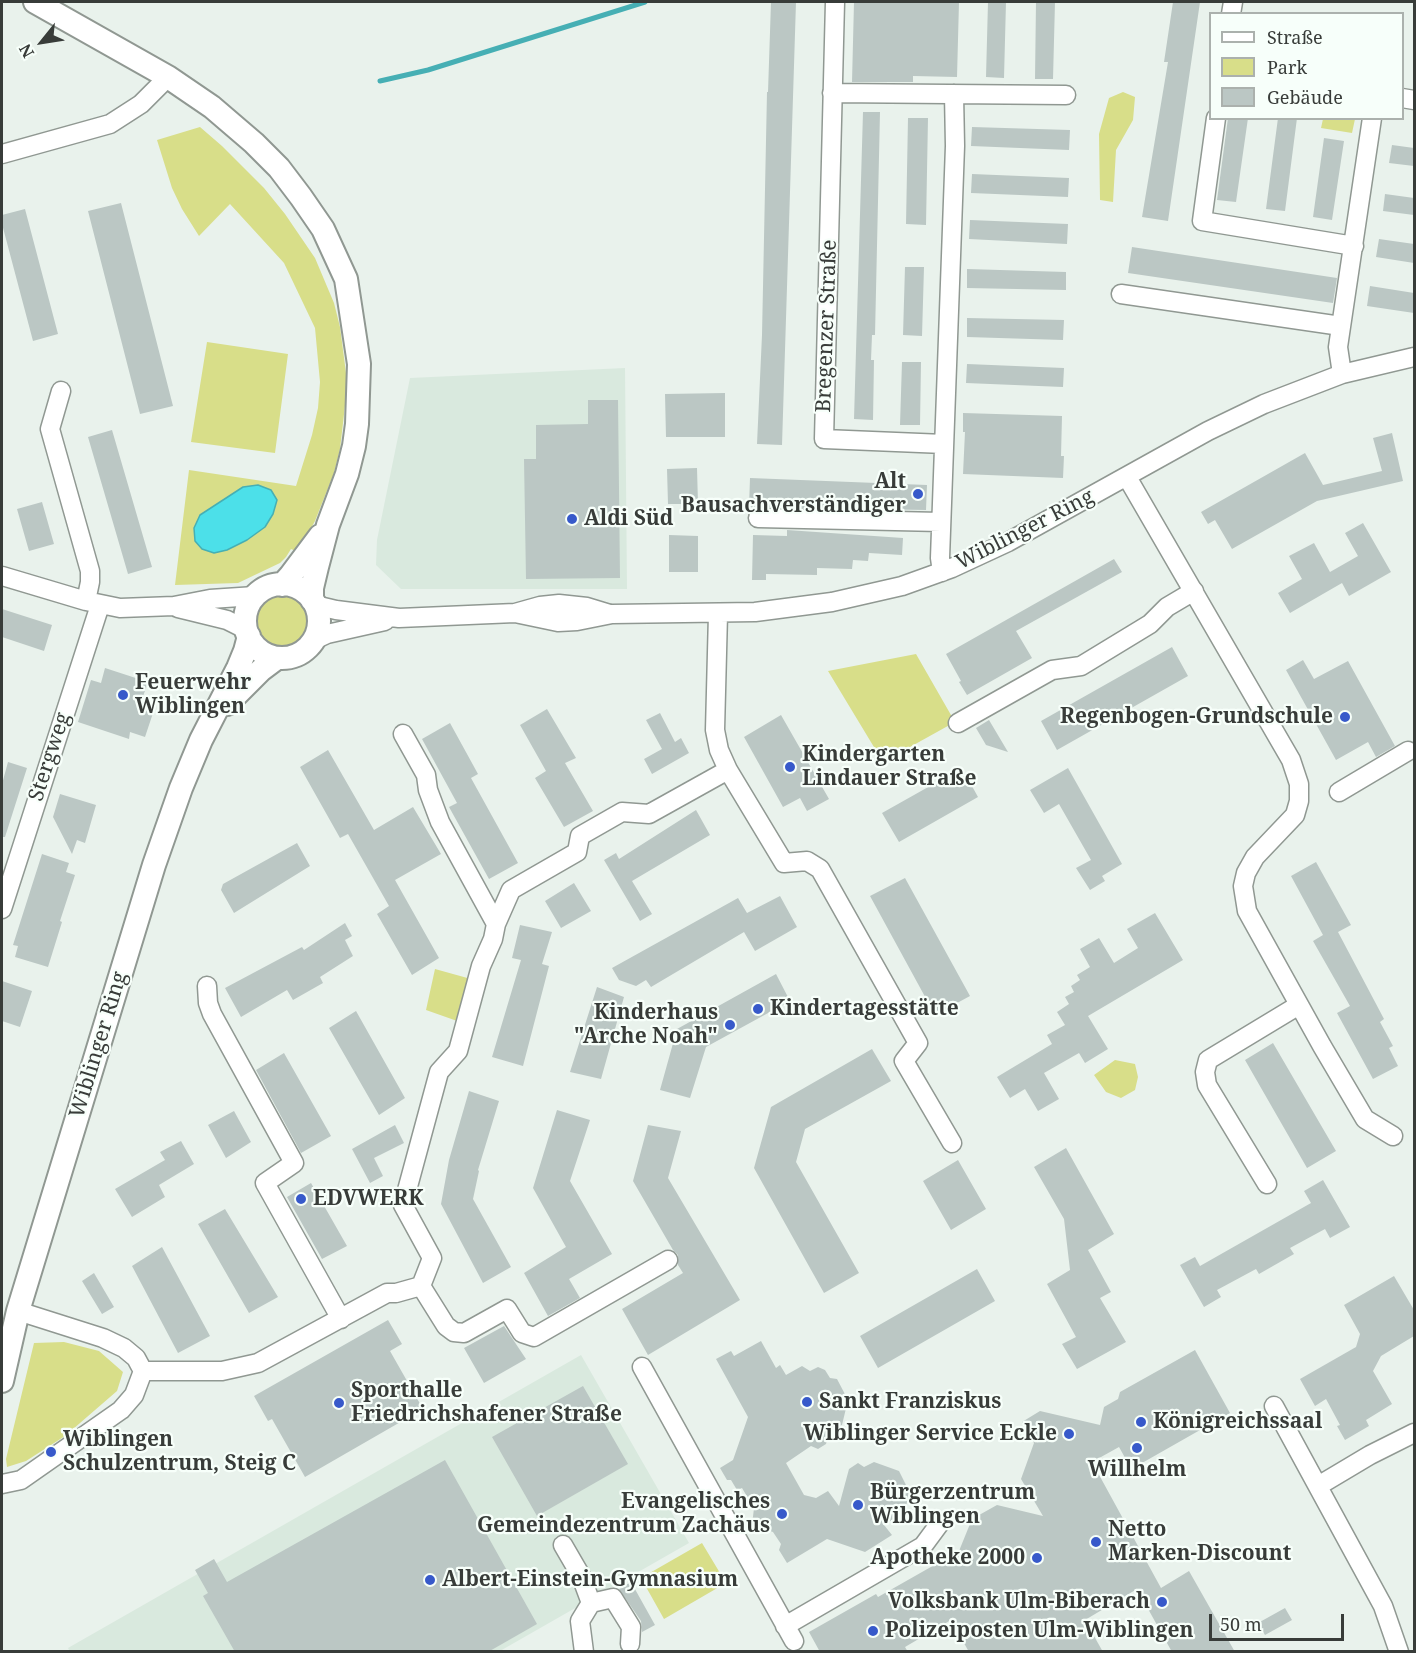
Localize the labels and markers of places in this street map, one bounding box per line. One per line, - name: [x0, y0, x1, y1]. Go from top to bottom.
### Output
- place label: Alt Bausachverständiger: [681, 469, 906, 519]
- marker: Alt Bausachverständiger: [911, 487, 925, 501]
- place label: Aldi Süd: [584, 506, 673, 532]
- marker: Aldi Süd: [565, 512, 579, 526]
- place label: Feuerwehr Wiblingen: [135, 670, 251, 720]
- marker: Feuerwehr Wiblingen: [116, 688, 130, 702]
- place label: Regenbogen-Grundschule: [1060, 704, 1333, 730]
- marker: Regenbogen-Grundschule: [1338, 710, 1352, 724]
- place label: Kindergarten Lindauer Straße: [802, 742, 976, 792]
- marker: Kindergarten Lindauer Straße: [783, 760, 797, 774]
- place label: Kindertagesstätte: [770, 996, 959, 1022]
- place label: Kinderhaus "Arche Noah": [574, 1000, 718, 1050]
- marker: Kindertagesstätte: [751, 1002, 765, 1016]
- marker: Kinderhaus "Arche Noah": [723, 1018, 737, 1032]
- place label: EDVWERK: [313, 1186, 424, 1212]
- marker: EDVWERK: [294, 1192, 308, 1206]
- place label: Sporthalle Friedrichshafener Straße: [351, 1378, 622, 1428]
- place label: Sankt Franziskus: [819, 1389, 1001, 1415]
- marker: Sankt Franziskus: [800, 1395, 814, 1409]
- marker: Sporthalle Friedrichshafener Straße: [332, 1396, 346, 1410]
- place label: Königreichssaal: [1153, 1409, 1322, 1435]
- marker: Königreichssaal: [1134, 1415, 1148, 1429]
- place label: Wiblinger Service Eckle: [803, 1421, 1057, 1447]
- place label: Wiblingen Schulzentrum, Steig C: [63, 1427, 296, 1477]
- marker: Wiblinger Service Eckle: [1062, 1427, 1076, 1441]
- marker: Willhelm: [1130, 1441, 1144, 1455]
- marker: Wiblingen Schulzentrum, Steig C: [44, 1445, 58, 1459]
- place label: Willhelm: [1088, 1457, 1186, 1483]
- place label: Bürgerzentrum Wiblingen: [870, 1480, 1035, 1530]
- place label: Evangelisches Gemeindezentrum Zachäus: [477, 1489, 770, 1539]
- marker: Bürgerzentrum Wiblingen: [851, 1498, 865, 1512]
- marker: Evangelisches Gemeindezentrum Zachäus: [775, 1507, 789, 1521]
- place label: Netto Marken-Discount: [1108, 1517, 1291, 1567]
- marker: Netto Marken-Discount: [1089, 1535, 1103, 1549]
- place label: Apotheke 2000: [870, 1545, 1025, 1571]
- marker: Apotheke 2000: [1030, 1551, 1044, 1565]
- place label: Albert-Einstein-Gymnasium: [442, 1567, 738, 1593]
- marker: Albert-Einstein-Gymnasium: [423, 1573, 437, 1587]
- place label: Volksbank Ulm-Biberach: [888, 1589, 1150, 1615]
- marker: Volksbank Ulm-Biberach: [1155, 1595, 1169, 1609]
- place label: Polizeiposten Ulm-Wiblingen: [885, 1618, 1193, 1644]
- marker: Polizeiposten Ulm-Wiblingen: [866, 1624, 880, 1638]

